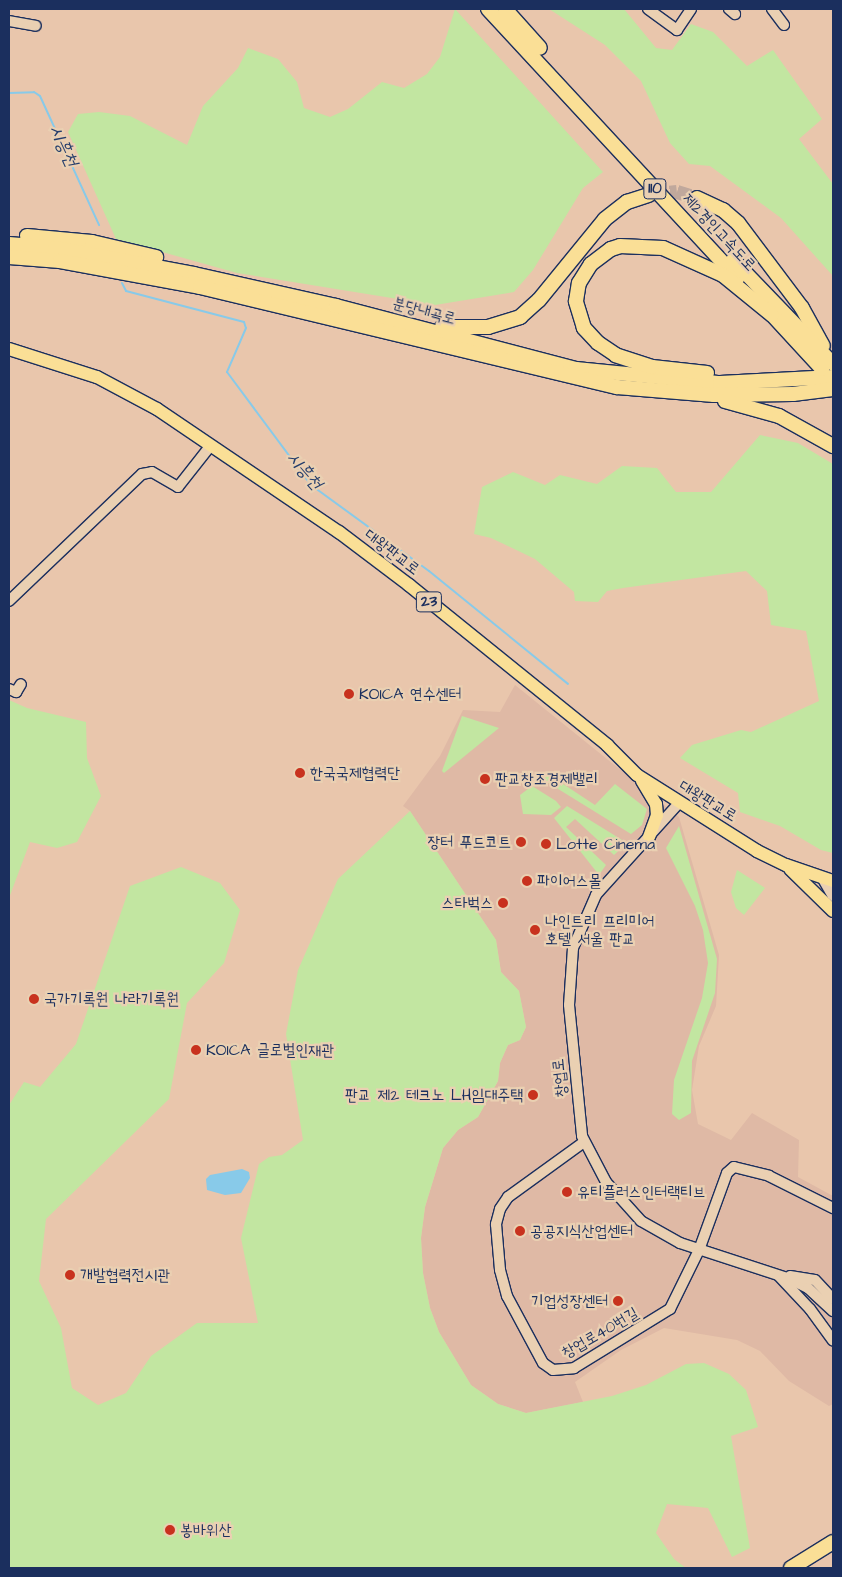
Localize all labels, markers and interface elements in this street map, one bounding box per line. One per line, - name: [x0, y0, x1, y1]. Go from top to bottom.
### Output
- water label: 시흥천: [44, 122, 82, 170]
- road number: 110: [642, 176, 668, 202]
- street label: 제2경인고속도로: [678, 189, 760, 275]
- street label: 분당내곡로: [390, 293, 458, 329]
- water label: 시흥천: [282, 448, 326, 494]
- street label: 대왕판교로: [361, 525, 423, 579]
- road number: 23: [415, 590, 443, 614]
- place label: KOICA 연수센터: [359, 684, 461, 704]
- marker: KOICA 연수센터: [343, 688, 355, 700]
- place label: 한국국제협력단: [310, 763, 400, 783]
- marker: 한국국제협력단: [294, 767, 306, 779]
- place label: 판교창조경제밸리: [495, 769, 598, 789]
- marker: 판교창조경제밸리: [479, 773, 491, 785]
- street label: 대왕판교로: [675, 776, 741, 826]
- place label: 장터 푸드코트: [427, 832, 511, 852]
- place label: Lotte Cinema: [556, 834, 655, 854]
- marker: 장터 푸드코트: [515, 836, 527, 848]
- marker: Lotte Cinema: [540, 838, 552, 850]
- place label: 파이어스몰: [537, 871, 601, 891]
- marker: 파이어스몰: [521, 875, 533, 887]
- place label: 스타벅스: [442, 893, 493, 913]
- marker: 스타벅스: [497, 897, 509, 909]
- place label: 나인트리 프리미어 호텔 서울 판교: [545, 911, 654, 949]
- marker: 나인트리 프리미어 호텔 서울 판교: [529, 924, 541, 936]
- place label: 국가기록원 나라기록원: [44, 989, 179, 1009]
- marker: 국가기록원 나라기록원: [28, 993, 40, 1005]
- place label: KOICA 글로벌인재관: [206, 1040, 334, 1060]
- marker: KOICA 글로벌인재관: [190, 1044, 202, 1056]
- street label: 창업로: [548, 1058, 572, 1098]
- place label: 판교 제2 테크노 LH임대주택: [345, 1085, 523, 1105]
- marker: 판교 제2 테크노 LH임대주택: [527, 1089, 539, 1101]
- place label: 유티플러스인터랙티브: [577, 1182, 706, 1202]
- marker: 유티플러스인터랙티브: [561, 1186, 573, 1198]
- place label: 공공지식산업센터: [530, 1221, 633, 1241]
- marker: 공공지식산업센터: [514, 1225, 526, 1237]
- place label: 개발협력전시관: [80, 1265, 170, 1285]
- marker: 개발협력전시관: [64, 1269, 76, 1281]
- place label: 기업성장센터: [531, 1291, 608, 1311]
- marker: 기업성장센터: [612, 1295, 624, 1307]
- street label: 창업로40번길: [558, 1303, 642, 1363]
- place label: 봉바위산: [180, 1520, 232, 1540]
- marker: 봉바위산: [164, 1524, 176, 1536]

